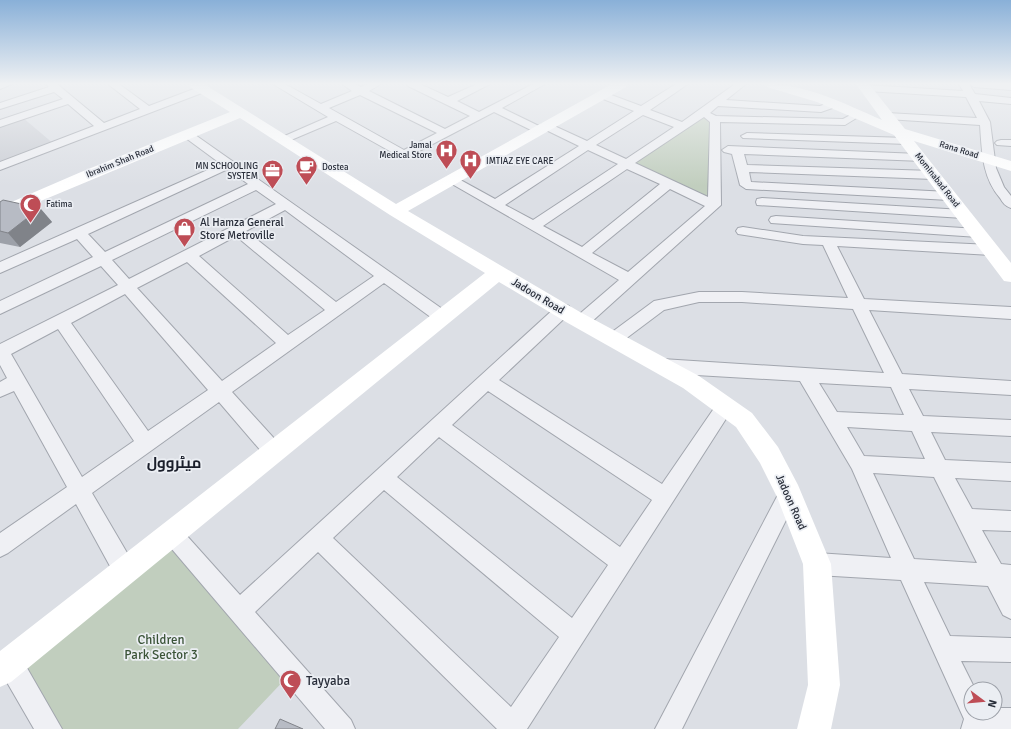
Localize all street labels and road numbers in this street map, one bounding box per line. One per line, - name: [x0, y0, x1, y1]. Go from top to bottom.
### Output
- street label: Rana Road: [938, 139, 980, 161]
- street label: Ibrahim Shah Road: [84, 143, 156, 181]
- street label: Mominabad Road: [912, 150, 962, 210]
- street label: Jadoon Road: [509, 275, 567, 317]
- street label: Jadoon Road: [773, 472, 809, 532]

